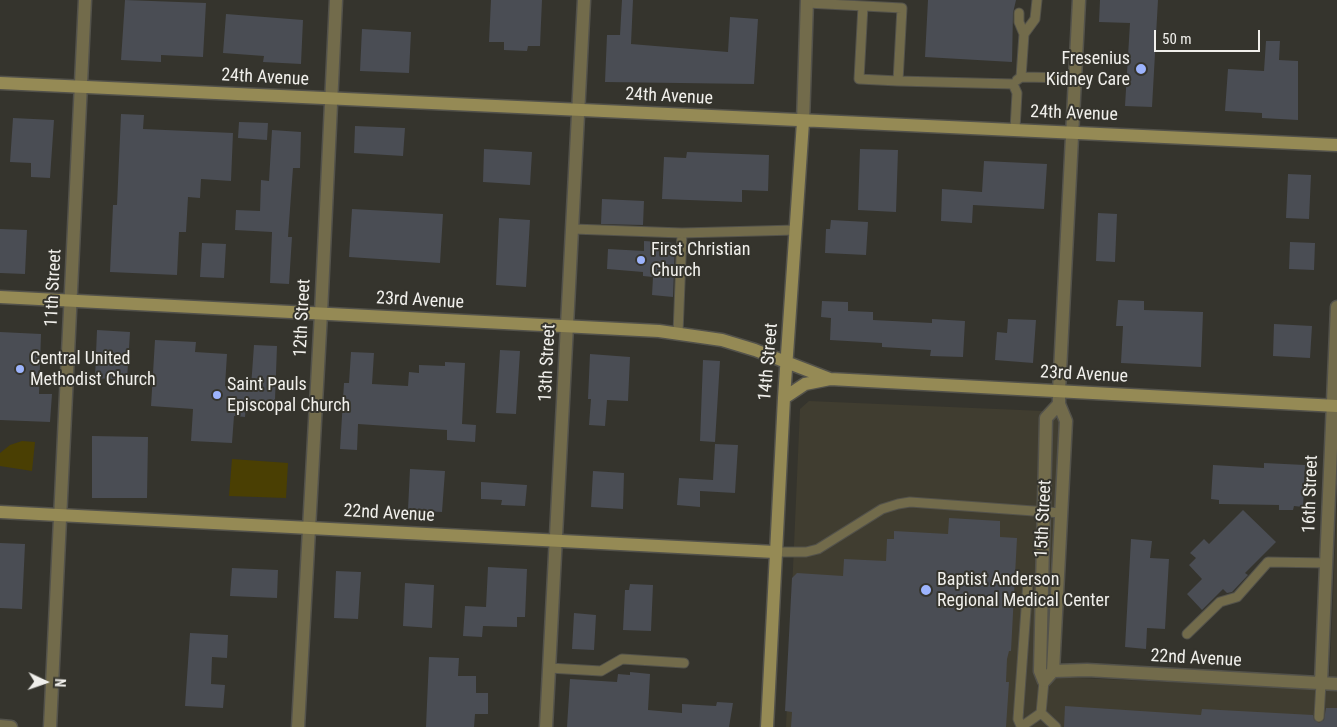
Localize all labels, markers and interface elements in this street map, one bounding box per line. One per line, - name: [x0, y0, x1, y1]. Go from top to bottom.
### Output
- scale bar: [1157, 20, 1263, 52]
- text: 50 m: [1162, 30, 1192, 48]
- place label: Fresenius Kidney Care: [1046, 48, 1130, 90]
- marker: Fresenius Kidney Care: [1134, 62, 1148, 76]
- street label: 24th Avenue: [221, 65, 309, 91]
- street label: 24th Avenue: [625, 84, 713, 110]
- street label: 24th Avenue: [1030, 102, 1118, 126]
- place label: First Christian Church: [651, 239, 750, 282]
- street label: 11th Street: [41, 248, 67, 328]
- marker: First Christian Church: [635, 254, 647, 266]
- street label: 12th Street: [290, 278, 316, 358]
- street label: 23rd Avenue: [376, 288, 464, 314]
- street label: 14th Street: [755, 322, 783, 402]
- street label: 13th Street: [535, 323, 561, 403]
- place label: Central United Methodist Church: [30, 348, 156, 390]
- street label: 23rd Avenue: [1040, 362, 1128, 388]
- marker: Central United Methodist Church: [14, 363, 26, 375]
- place label: Saint Pauls Episcopal Church: [227, 374, 350, 416]
- marker: Saint Pauls Episcopal Church: [211, 389, 223, 401]
- street label: 16th Street: [1299, 455, 1323, 533]
- street label: 15th Street: [1031, 479, 1057, 559]
- street label: 22nd Avenue: [343, 501, 435, 527]
- place label: Baptist Anderson Regional Medical Center: [937, 569, 1110, 612]
- marker: Baptist Anderson Regional Medical Center: [919, 583, 933, 597]
- street label: 22nd Avenue: [1150, 646, 1242, 672]
- north arrow: [20, 657, 70, 707]
- text: N: [52, 678, 68, 687]

